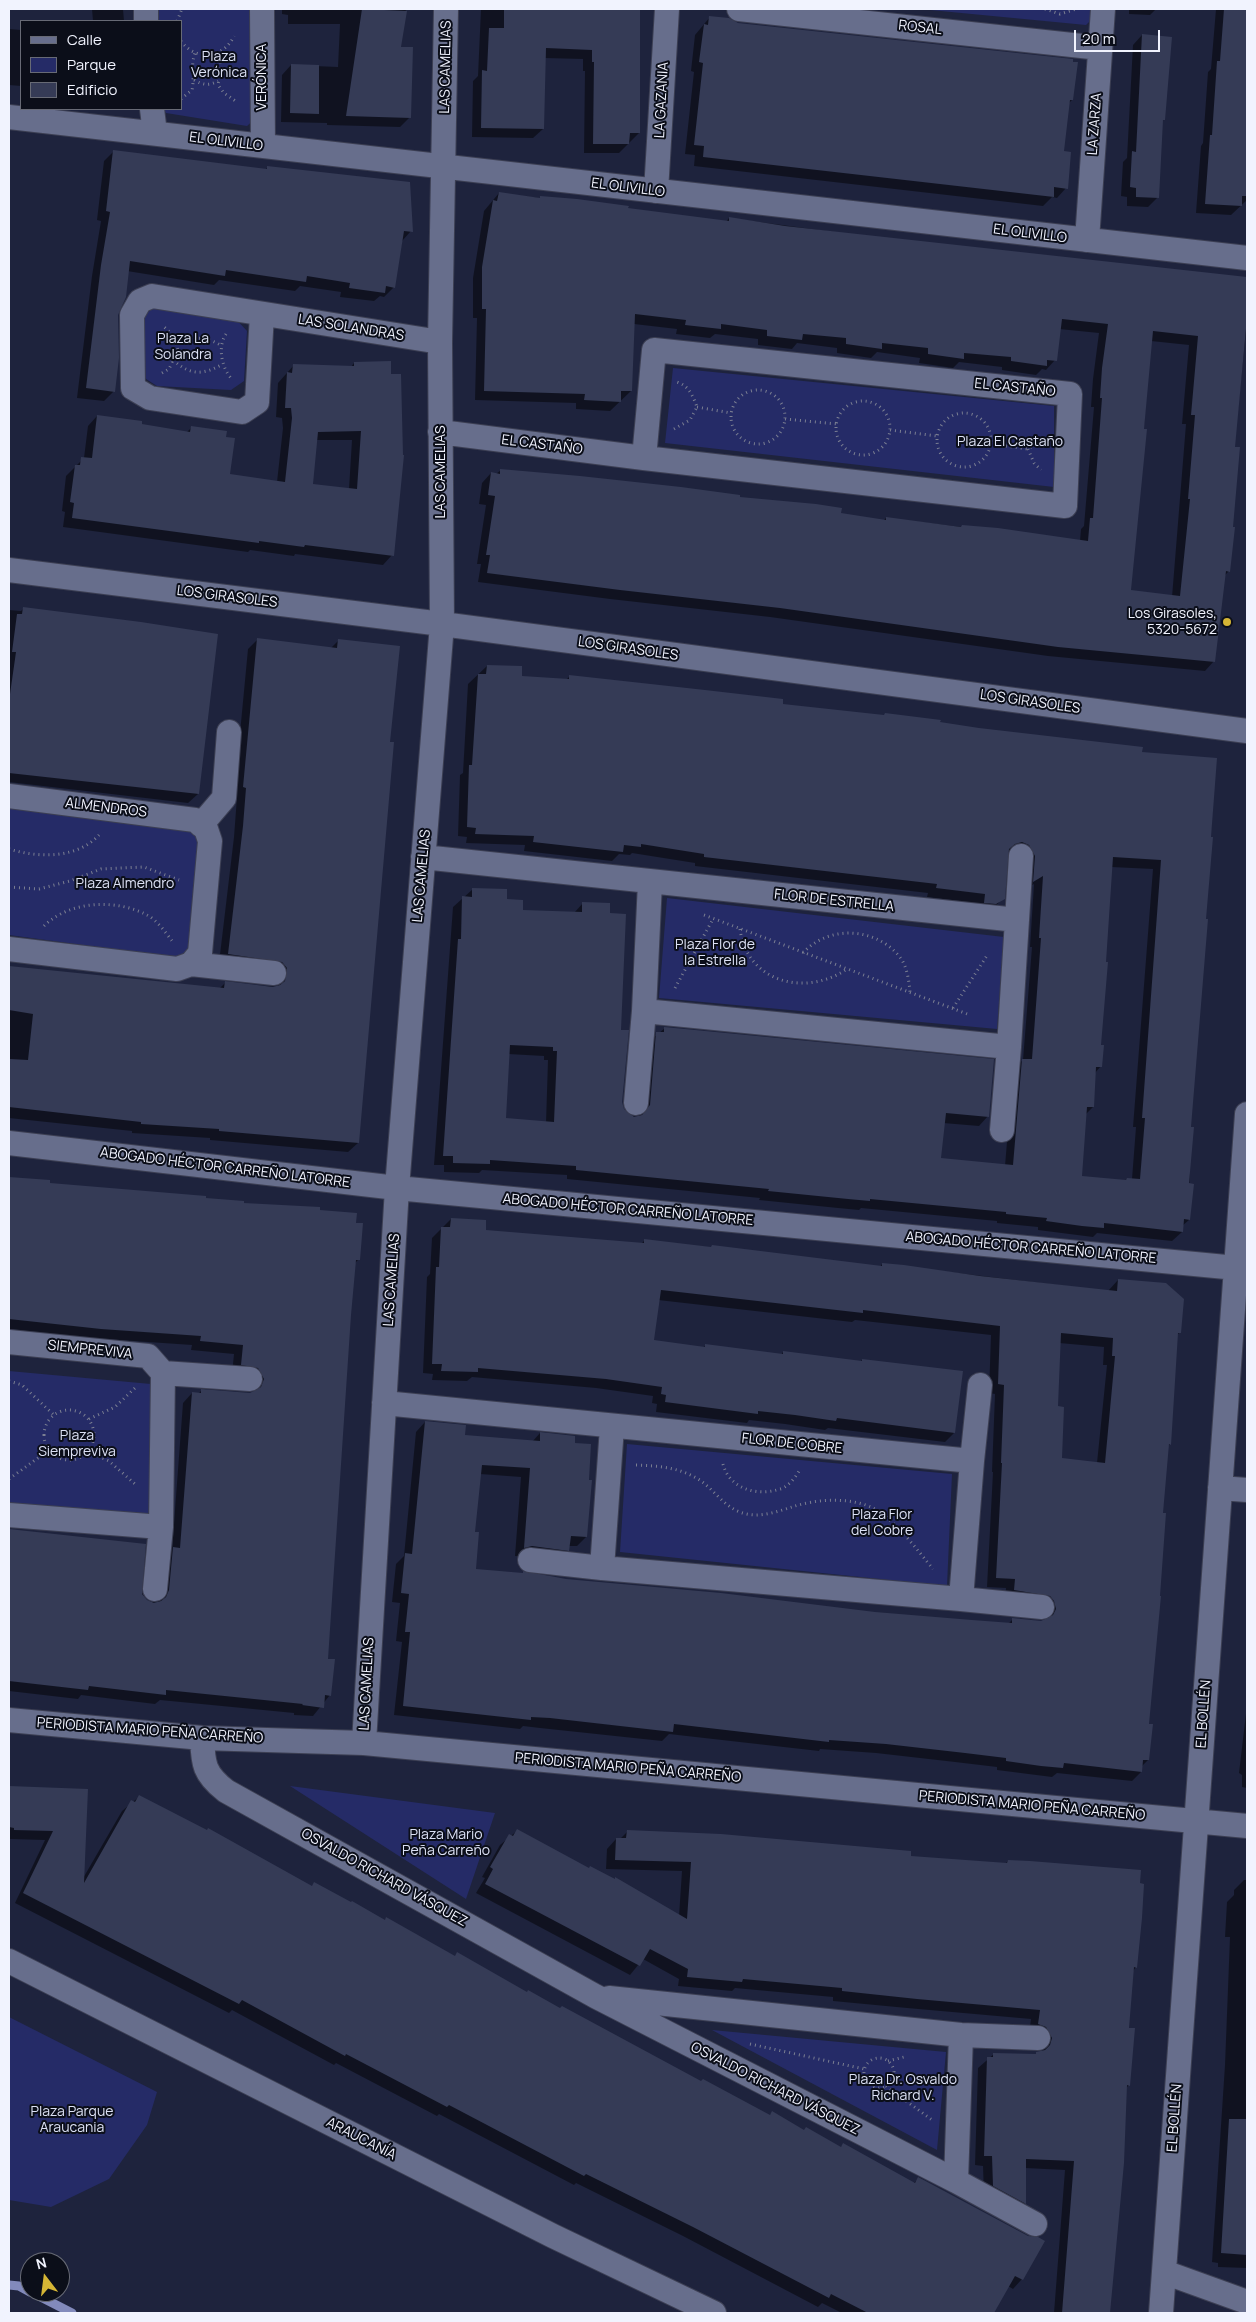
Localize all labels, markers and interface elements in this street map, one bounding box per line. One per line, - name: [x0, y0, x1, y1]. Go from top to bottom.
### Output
- street label: ROSAL: [897, 17, 943, 39]
- legend: [20, 20, 182, 110]
- street label: LAS CAMELIAS: [437, 20, 455, 114]
- scale bar: [1076, 20, 1162, 52]
- text: 20 m: [1082, 28, 1115, 49]
- text: Calle: [67, 29, 102, 50]
- street label: VERÓNICA: [254, 44, 270, 110]
- park label: Plaza Verónica: [191, 49, 247, 82]
- text: Parque: [67, 54, 116, 75]
- street label: LA GAZANIA: [652, 61, 672, 139]
- text: Edificio: [67, 79, 117, 100]
- street label: LA ZARZA: [1084, 92, 1106, 156]
- street label: EL OLIVILLO: [188, 129, 264, 155]
- street label: EL OLIVILLO: [590, 175, 666, 201]
- street label: EL OLIVILLO: [992, 221, 1068, 247]
- street label: LAS SOLANDRAS: [297, 311, 405, 345]
- park label: Plaza La Solandra: [154, 331, 212, 364]
- street label: EL CASTAÑO: [974, 375, 1056, 401]
- street label: LAS CAMELIAS: [433, 425, 449, 519]
- street label: EL CASTAÑO: [501, 432, 583, 458]
- park label: Plaza El Castaño: [957, 434, 1063, 450]
- street label: LOS GIRASOLES: [176, 583, 278, 611]
- place label: Los Girasoles, 5320-5672: [1128, 606, 1217, 638]
- marker: Los Girasoles, 5320-5672: [1221, 616, 1233, 628]
- street label: LOS GIRASOLES: [577, 634, 679, 664]
- street label: LOS GIRASOLES: [979, 687, 1081, 717]
- street label: ALMENDROS: [64, 795, 148, 821]
- street label: LAS CAMELIAS: [410, 829, 434, 923]
- park label: Plaza Almendro: [76, 876, 174, 892]
- street label: FLOR DE ESTRELLA: [773, 886, 895, 916]
- park label: Plaza Flor de la Estrella: [675, 937, 755, 970]
- street label: ABOGADO HÉCTOR CARREÑO LATORRE: [99, 1144, 351, 1192]
- street label: ABOGADO HÉCTOR CARREÑO LATORRE: [502, 1191, 754, 1229]
- street label: ABOGADO HÉCTOR CARREÑO LATORRE: [905, 1229, 1157, 1267]
- street label: LAS CAMELIAS: [380, 1233, 404, 1327]
- street label: SIEMPREVIVA: [47, 1337, 133, 1363]
- park label: Plaza Siempreviva: [38, 1428, 116, 1460]
- street label: FLOR DE COBRE: [741, 1430, 843, 1458]
- park label: Plaza Flor del Cobre: [851, 1507, 913, 1540]
- street label: LAS CAMELIAS: [356, 1637, 378, 1731]
- street label: EL BOLLÉN: [1193, 1679, 1215, 1749]
- street label: PERIODISTA MARIO PEÑA CARREÑO: [36, 1715, 264, 1747]
- street label: PERIODISTA MARIO PEÑA CARREÑO: [514, 1750, 742, 1786]
- street label: PERIODISTA MARIO PEÑA CARREÑO: [918, 1788, 1146, 1824]
- street label: OSVALDO RICHARD VÁSQUEZ: [298, 1825, 470, 1931]
- park label: Plaza Mario Peña Carreño: [402, 1827, 490, 1860]
- street label: OSVALDO RICHARD VÁSQUEZ: [688, 2039, 862, 2139]
- park label: Plaza Dr. Osvaldo Richard V.: [849, 2072, 957, 2104]
- street label: EL BOLLÉN: [1164, 2083, 1186, 2153]
- park label: Plaza Parque Araucania: [31, 2104, 113, 2136]
- street label: ARAUCANÍA: [323, 2114, 399, 2164]
- north arrow: [20, 2252, 70, 2302]
- text: N: [34, 2253, 49, 2273]

